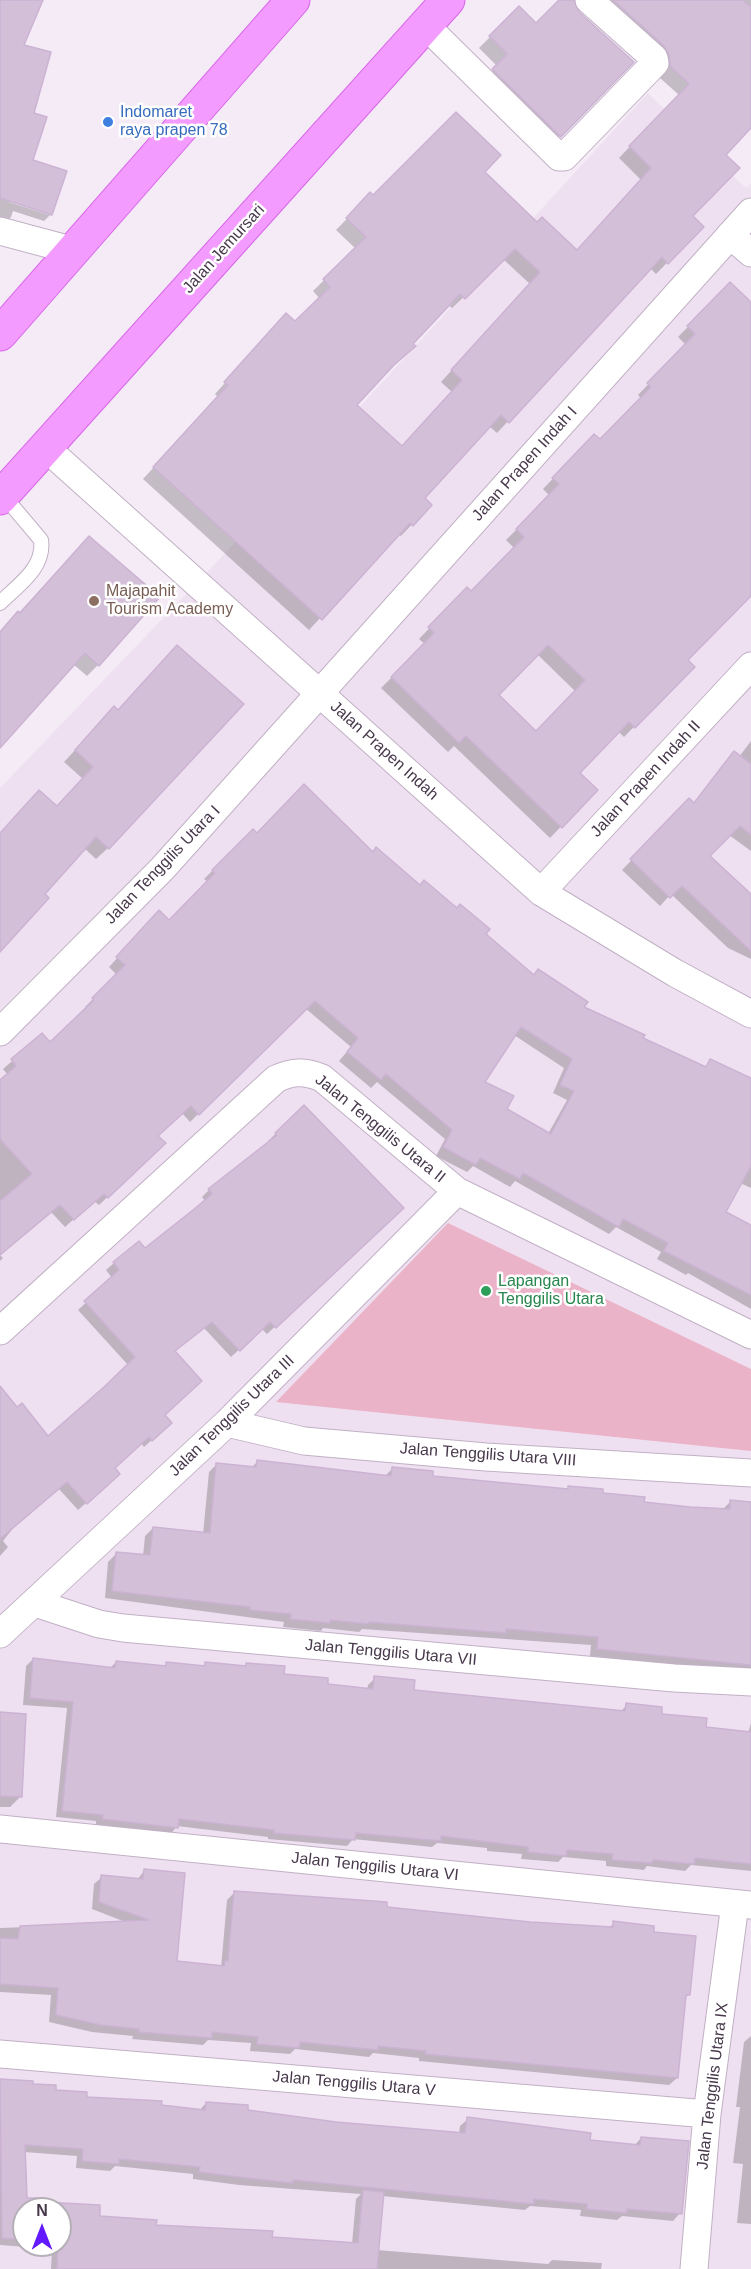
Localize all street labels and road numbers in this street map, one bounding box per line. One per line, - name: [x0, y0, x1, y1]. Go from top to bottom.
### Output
- street label: Jalan Jemursari: [179, 201, 269, 297]
- street label: Jalan Prapen Indah I: [468, 403, 582, 525]
- street label: Jalan Prapen Indah: [326, 697, 442, 805]
- street label: Jalan Prapen Indah II: [587, 717, 705, 841]
- street label: Jalan Tenggilis Utara I: [101, 802, 225, 928]
- street label: Jalan Tenggilis Utara II: [311, 1071, 449, 1187]
- street label: Jalan Tenggilis Utara III: [166, 1351, 298, 1481]
- street label: Jalan Tenggilis Utara VIII: [399, 1439, 577, 1471]
- street label: Jalan Tenggilis Utara VII: [304, 1636, 478, 1670]
- street label: Jalan Tenggilis Utara VI: [290, 1849, 460, 1885]
- street label: Jalan Tenggilis Utara IX: [693, 2001, 733, 2171]
- street label: Jalan Tenggilis Utara V: [272, 2067, 436, 2101]

